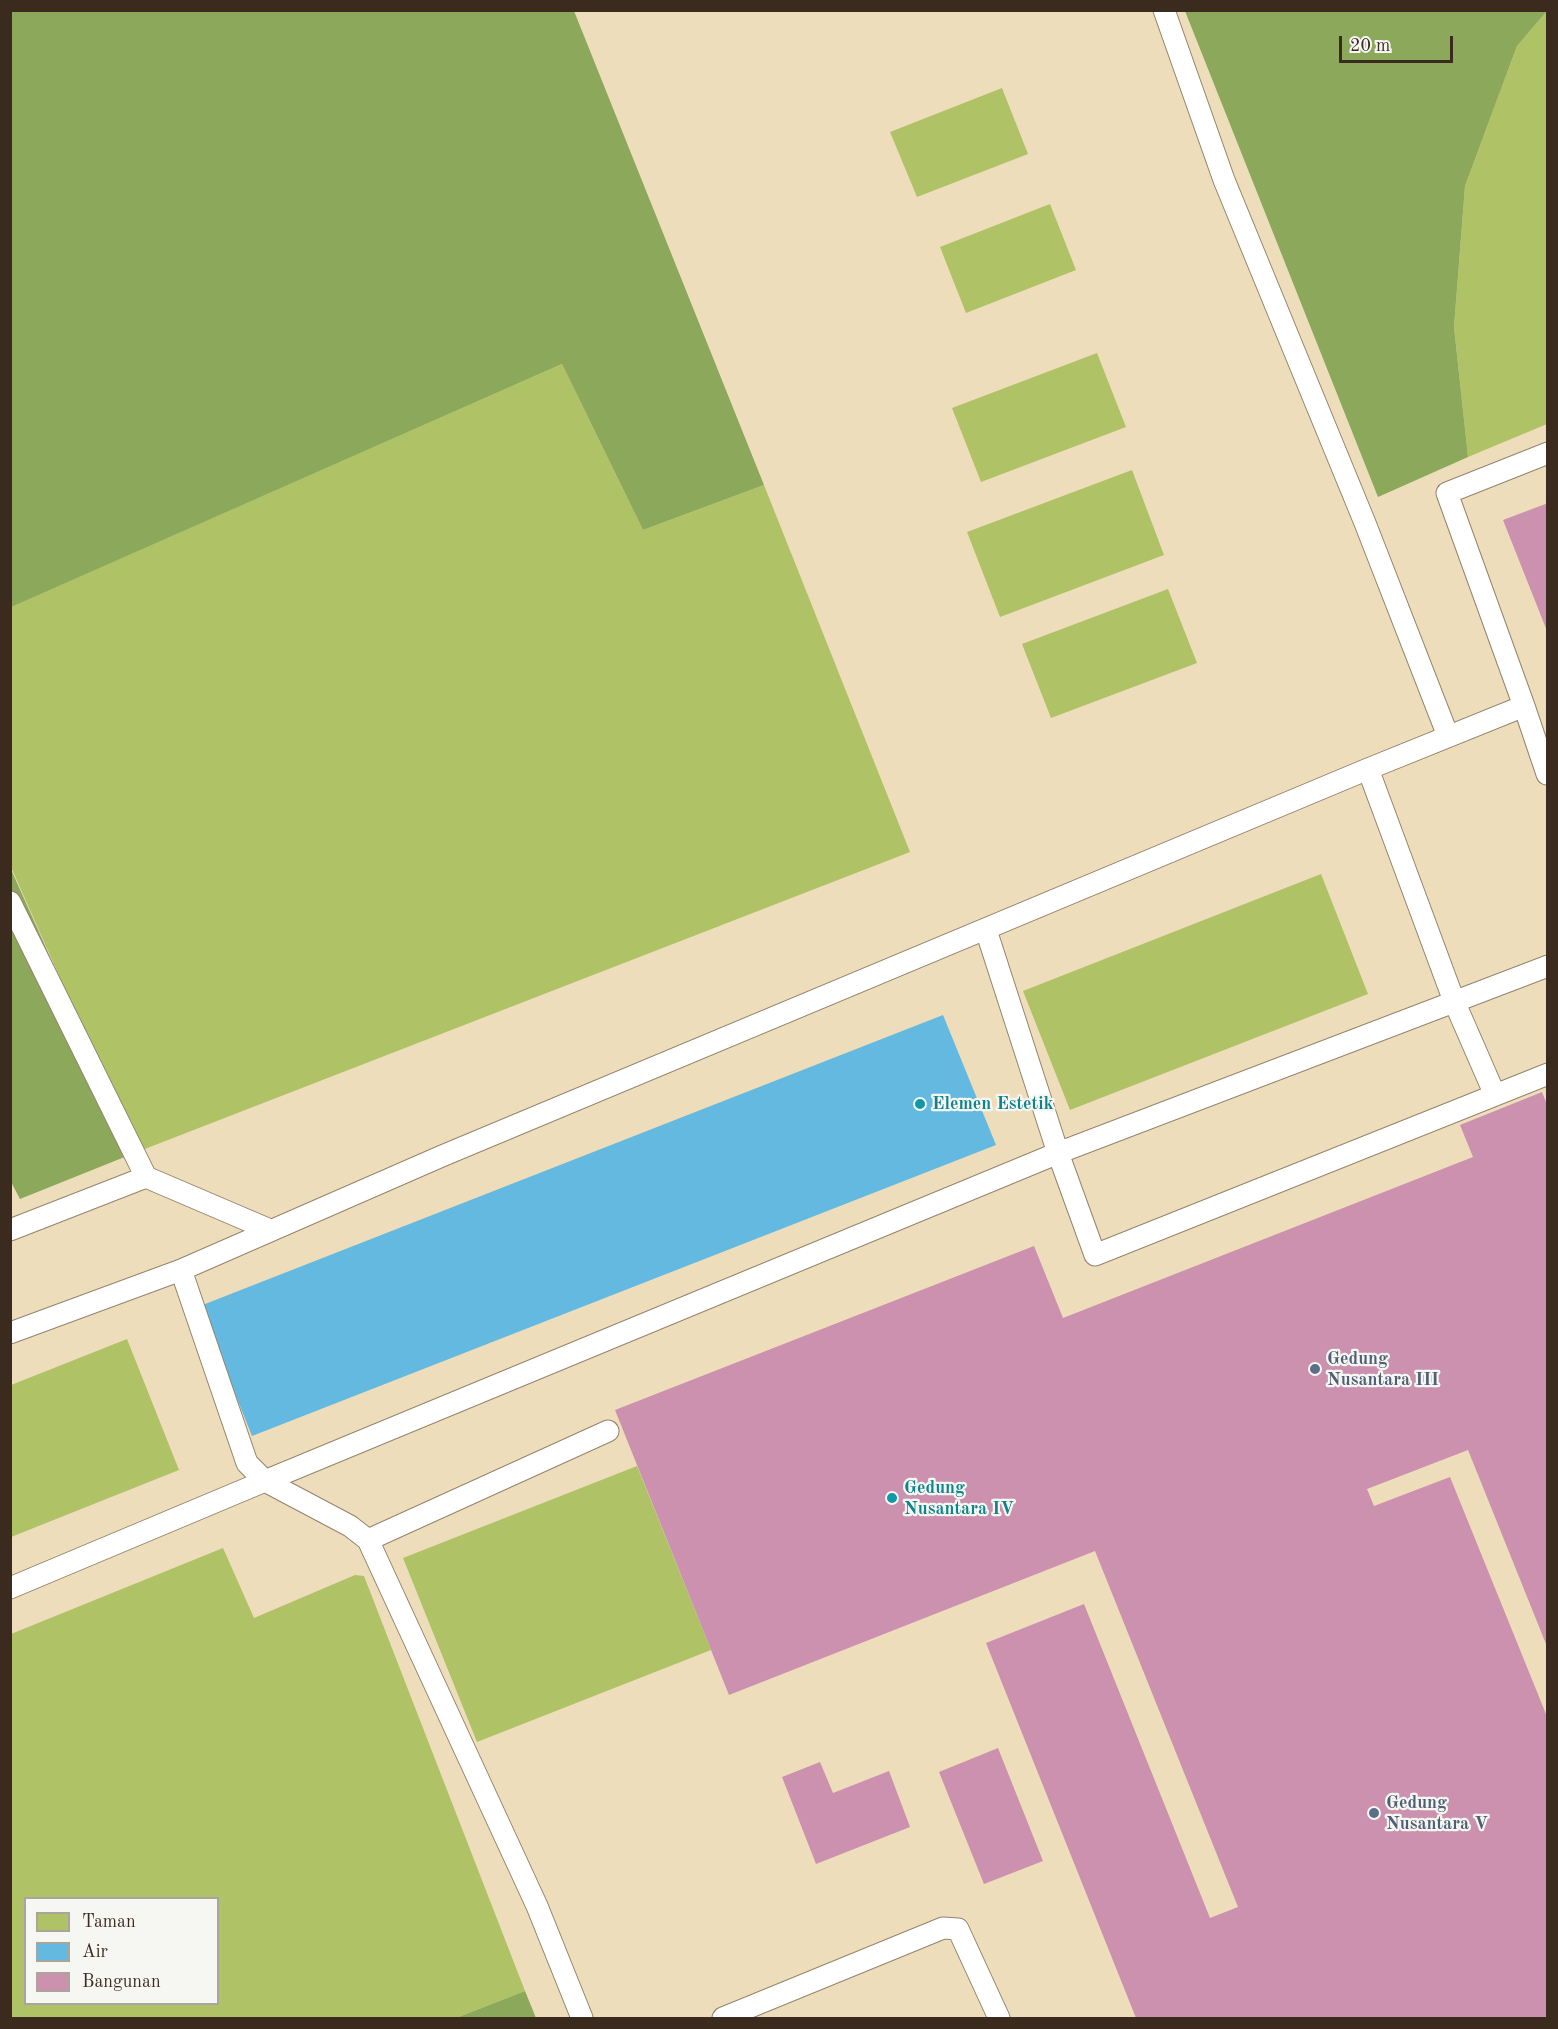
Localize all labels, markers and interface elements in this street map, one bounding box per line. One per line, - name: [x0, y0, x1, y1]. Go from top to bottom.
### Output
- scale bar: [1342, 24, 1456, 62]
- text: 20 m: [1350, 37, 1390, 55]
- place label: Elemen Estetik: [932, 1093, 1054, 1115]
- marker: Elemen Estetik: [913, 1097, 927, 1111]
- place label: Gedung Nusantara III: [1327, 1348, 1439, 1390]
- marker: Gedung Nusantara III: [1308, 1362, 1322, 1376]
- place label: Gedung Nusantara IV: [904, 1477, 1014, 1520]
- marker: Gedung Nusantara IV: [885, 1491, 899, 1505]
- place label: Gedung Nusantara V: [1386, 1792, 1488, 1834]
- marker: Gedung Nusantara V: [1367, 1806, 1381, 1820]
- legend: [24, 1897, 219, 2005]
- text: Taman: [82, 1913, 136, 1931]
- text: Air: [82, 1943, 108, 1961]
- text: Bangunan: [82, 1973, 161, 1991]

